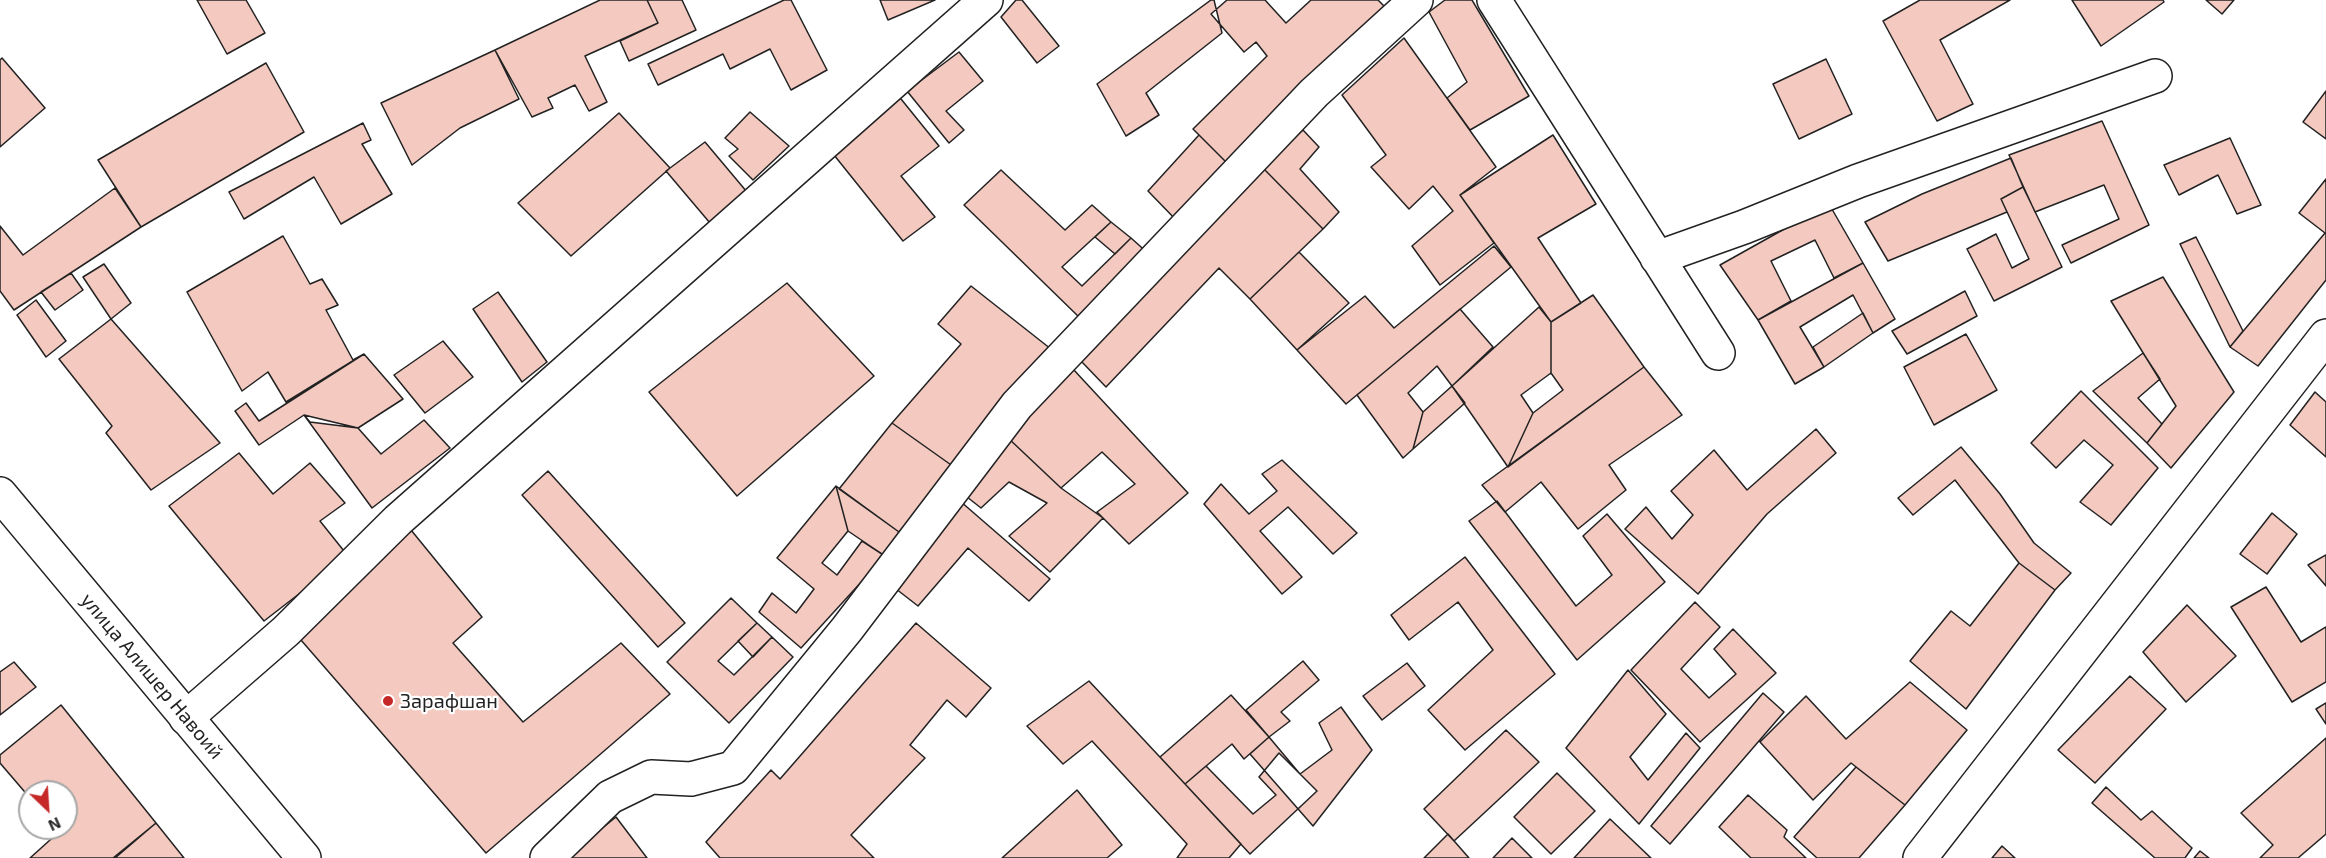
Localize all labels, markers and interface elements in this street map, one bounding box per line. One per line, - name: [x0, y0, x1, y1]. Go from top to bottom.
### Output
- street label: улица Алишер Навоий: [76, 588, 228, 764]
- place label: Зарафшан: [400, 689, 498, 713]
- marker: Зарафшан: [381, 694, 395, 708]
- north arrow: [18, 780, 78, 840]
- text: N: [46, 814, 64, 836]

